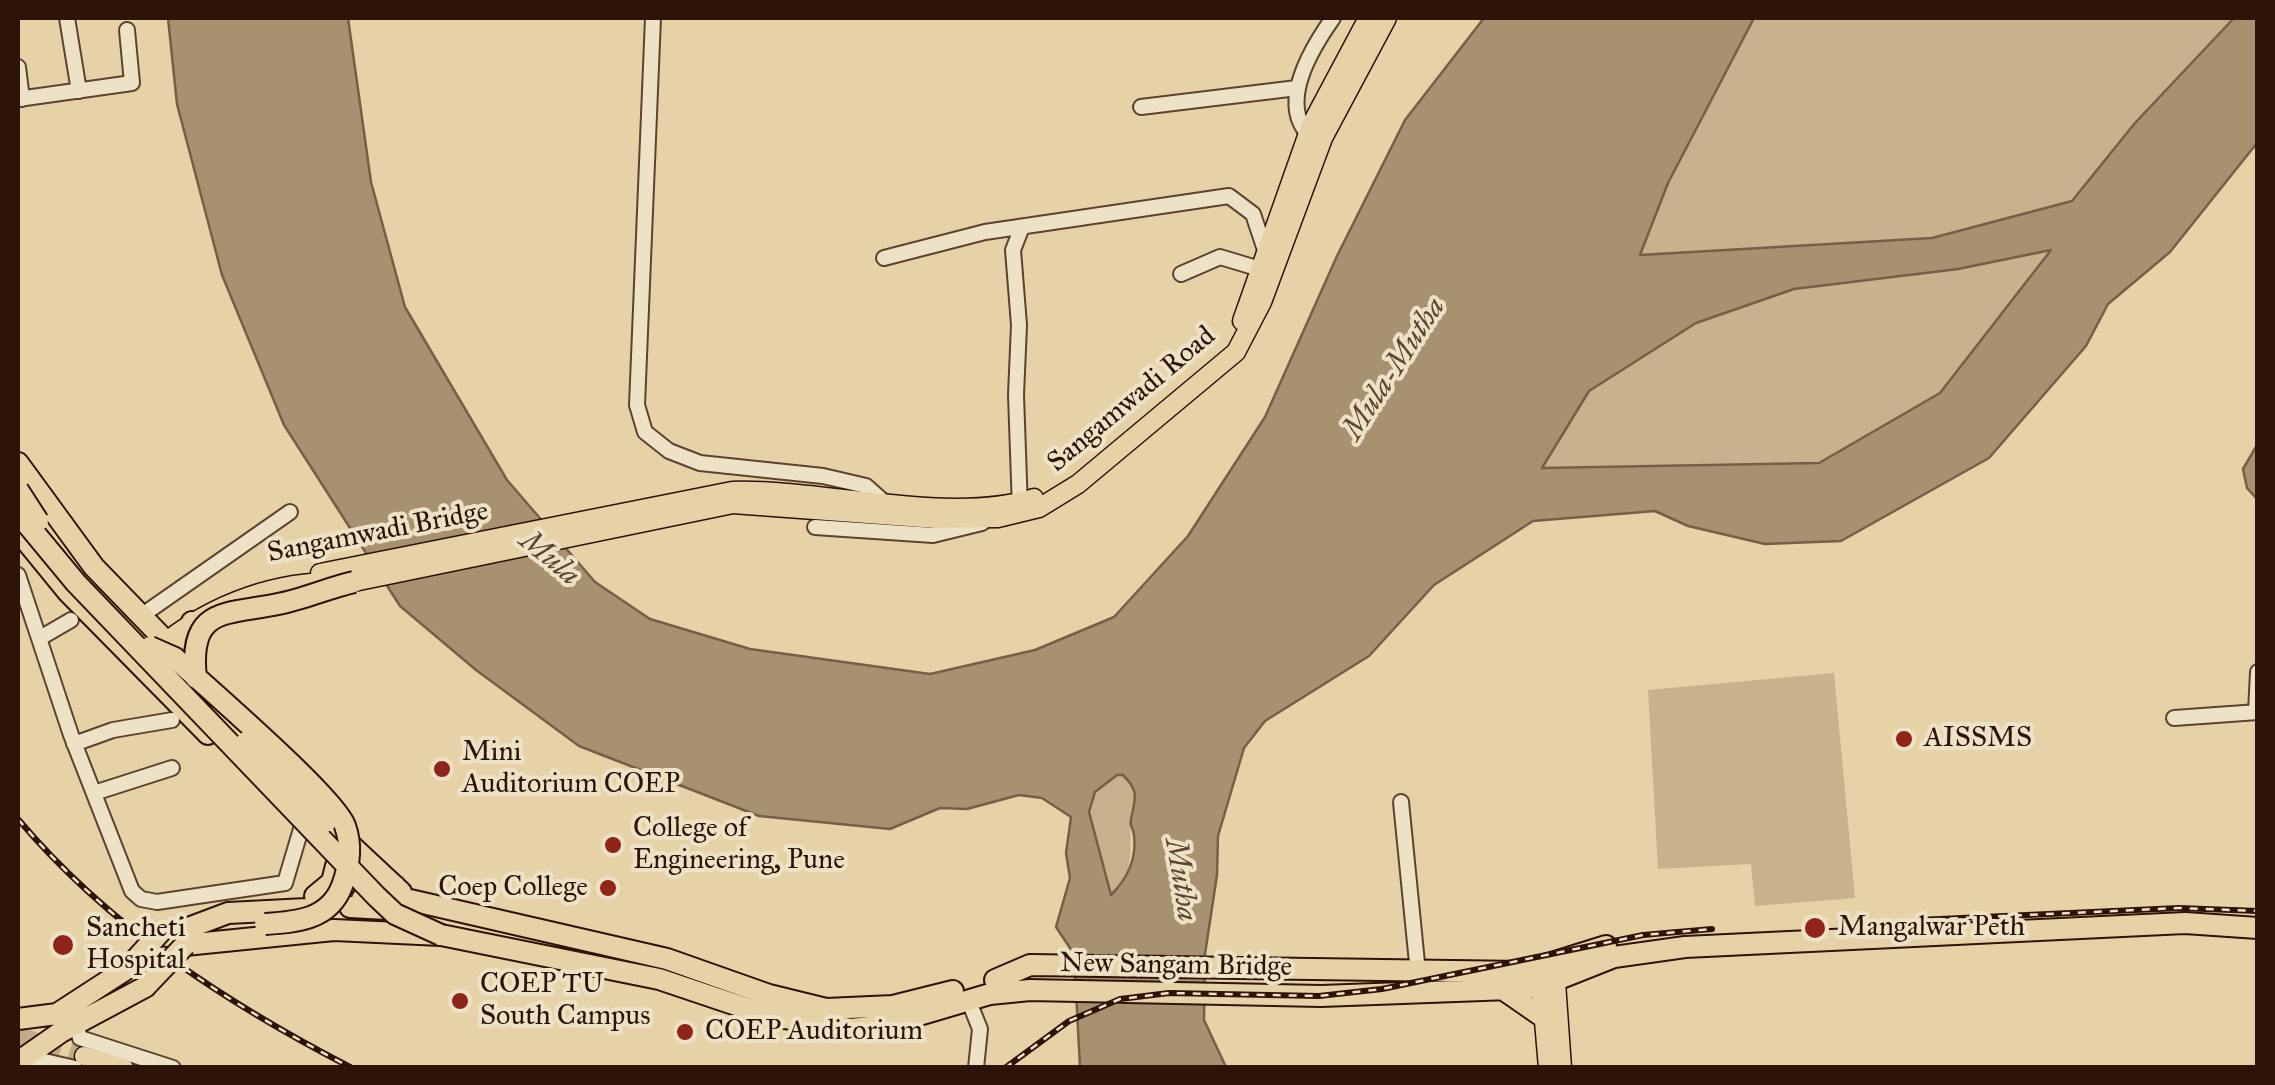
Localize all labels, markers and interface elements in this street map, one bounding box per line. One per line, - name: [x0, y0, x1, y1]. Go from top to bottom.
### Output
- water label: Mula-Mutha: [1336, 291, 1454, 447]
- street label: Sangamwadi Road: [1041, 320, 1223, 480]
- street label: Sangamwadi Bridge: [265, 495, 491, 571]
- water label: Mula: [512, 524, 586, 594]
- place label: AISSMS: [1924, 722, 2032, 756]
- marker: AISSMS: [1893, 728, 1915, 750]
- place label: Mini Auditorium COEP: [462, 736, 680, 802]
- marker: Mini Auditorium COEP: [431, 758, 453, 780]
- place label: College of Engineering, Pune: [633, 812, 845, 878]
- marker: College of Engineering, Pune: [602, 834, 624, 856]
- water label: Mutha: [1156, 836, 1204, 924]
- place label: Coep College: [438, 871, 588, 905]
- marker: Coep College: [597, 877, 619, 899]
- place label: Mangalwar Peth: [1838, 911, 2025, 945]
- place label: Sancheti Hospital: [86, 912, 186, 978]
- marker: Mangalwar Peth: [1802, 915, 1828, 941]
- marker: Sancheti Hospital: [50, 932, 76, 958]
- street label: New Sangam Bridge: [1060, 947, 1292, 985]
- place label: COEP TU South Campus: [480, 968, 650, 1034]
- marker: COEP TU South Campus: [449, 990, 471, 1012]
- place label: COEP Auditorium: [705, 1015, 923, 1049]
- marker: COEP Auditorium: [674, 1021, 696, 1043]

